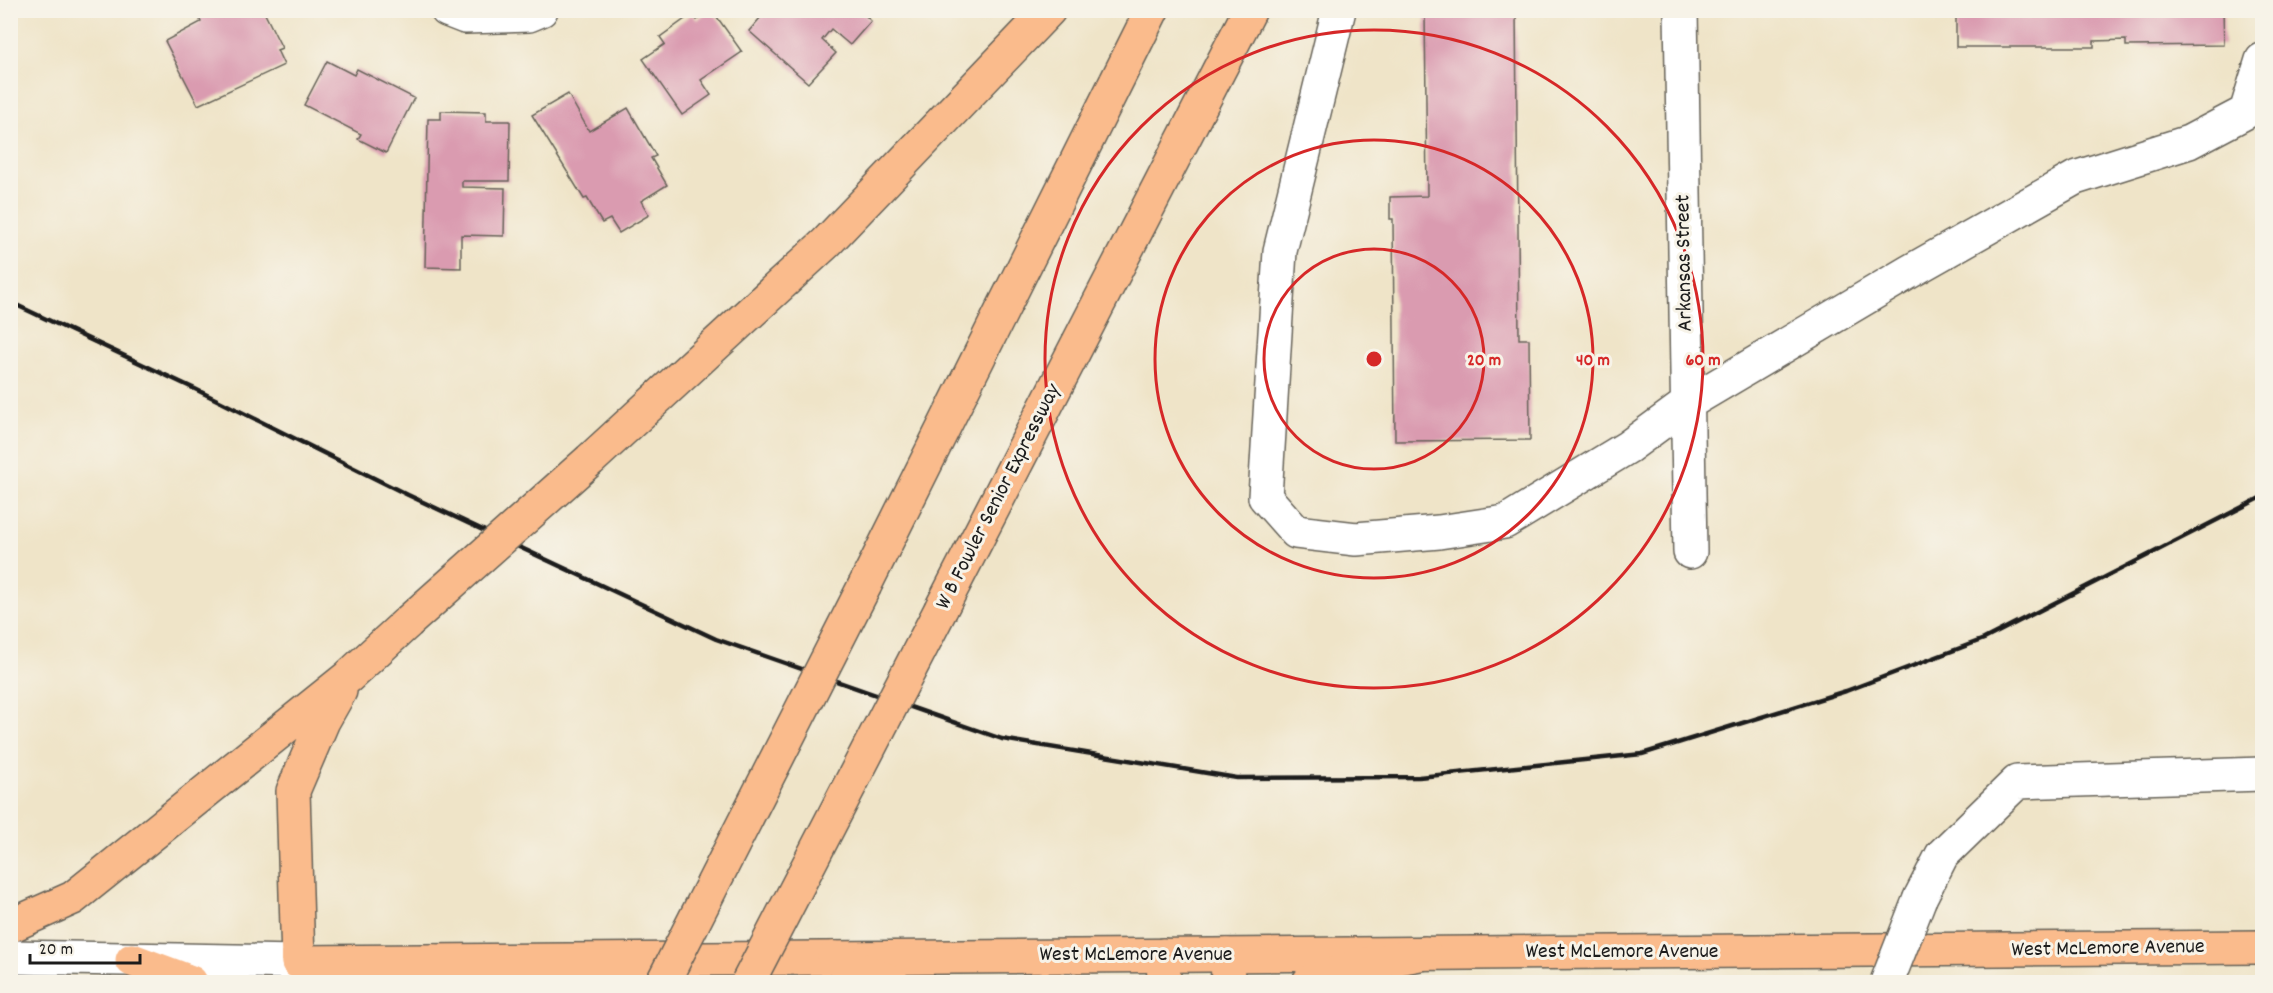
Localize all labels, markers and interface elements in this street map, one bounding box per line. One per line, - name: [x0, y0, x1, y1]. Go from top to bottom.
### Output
- street label: Arkansas Street: [1668, 194, 1702, 332]
- centre of rings: [1364, 349, 1384, 369]
- text: 20 m: [1467, 349, 1501, 374]
- text: 40 m: [1576, 349, 1610, 374]
- text: 60 m: [1685, 349, 1721, 374]
- street label: W B Fowler Senior Expressway: [929, 378, 1070, 615]
- scale bar: [30, 927, 140, 965]
- street label: West McLemore Avenue: [2011, 932, 2205, 966]
- street label: West McLemore Avenue: [1525, 937, 1719, 968]
- text: 20 m: [39, 938, 73, 963]
- street label: West McLemore Avenue: [1039, 940, 1233, 971]

